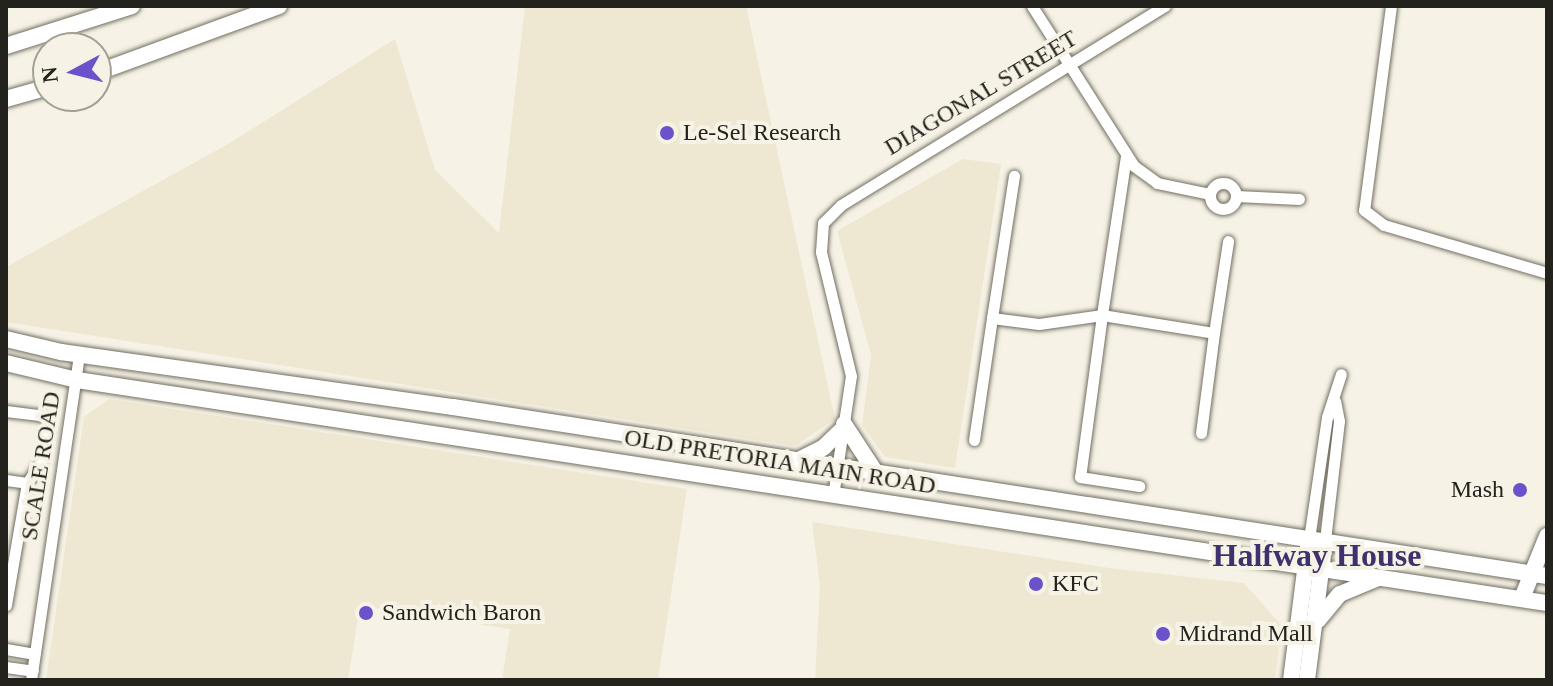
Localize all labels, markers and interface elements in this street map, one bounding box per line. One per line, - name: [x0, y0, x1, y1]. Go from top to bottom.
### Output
- street label: DIAGONAL STREET: [879, 24, 1083, 162]
- north arrow: [32, 32, 112, 112]
- text: N: [36, 65, 63, 84]
- place label: Le-Sel Research: [683, 119, 841, 147]
- marker: Le-Sel Research: [658, 124, 676, 142]
- street label: SCALE ROAD: [15, 390, 67, 542]
- street label: OLD PRETORIA MAIN ROAD: [622, 423, 938, 501]
- place label: Mash: [1451, 476, 1504, 504]
- marker: Mash: [1511, 481, 1529, 499]
- district label: Halfway House: [1213, 536, 1421, 574]
- place label: KFC: [1052, 570, 1099, 598]
- marker: KFC: [1027, 575, 1045, 593]
- place label: Sandwich Baron: [382, 599, 541, 627]
- marker: Sandwich Baron: [357, 604, 375, 622]
- place label: Midrand Mall: [1179, 620, 1313, 648]
- marker: Midrand Mall: [1154, 625, 1172, 643]

